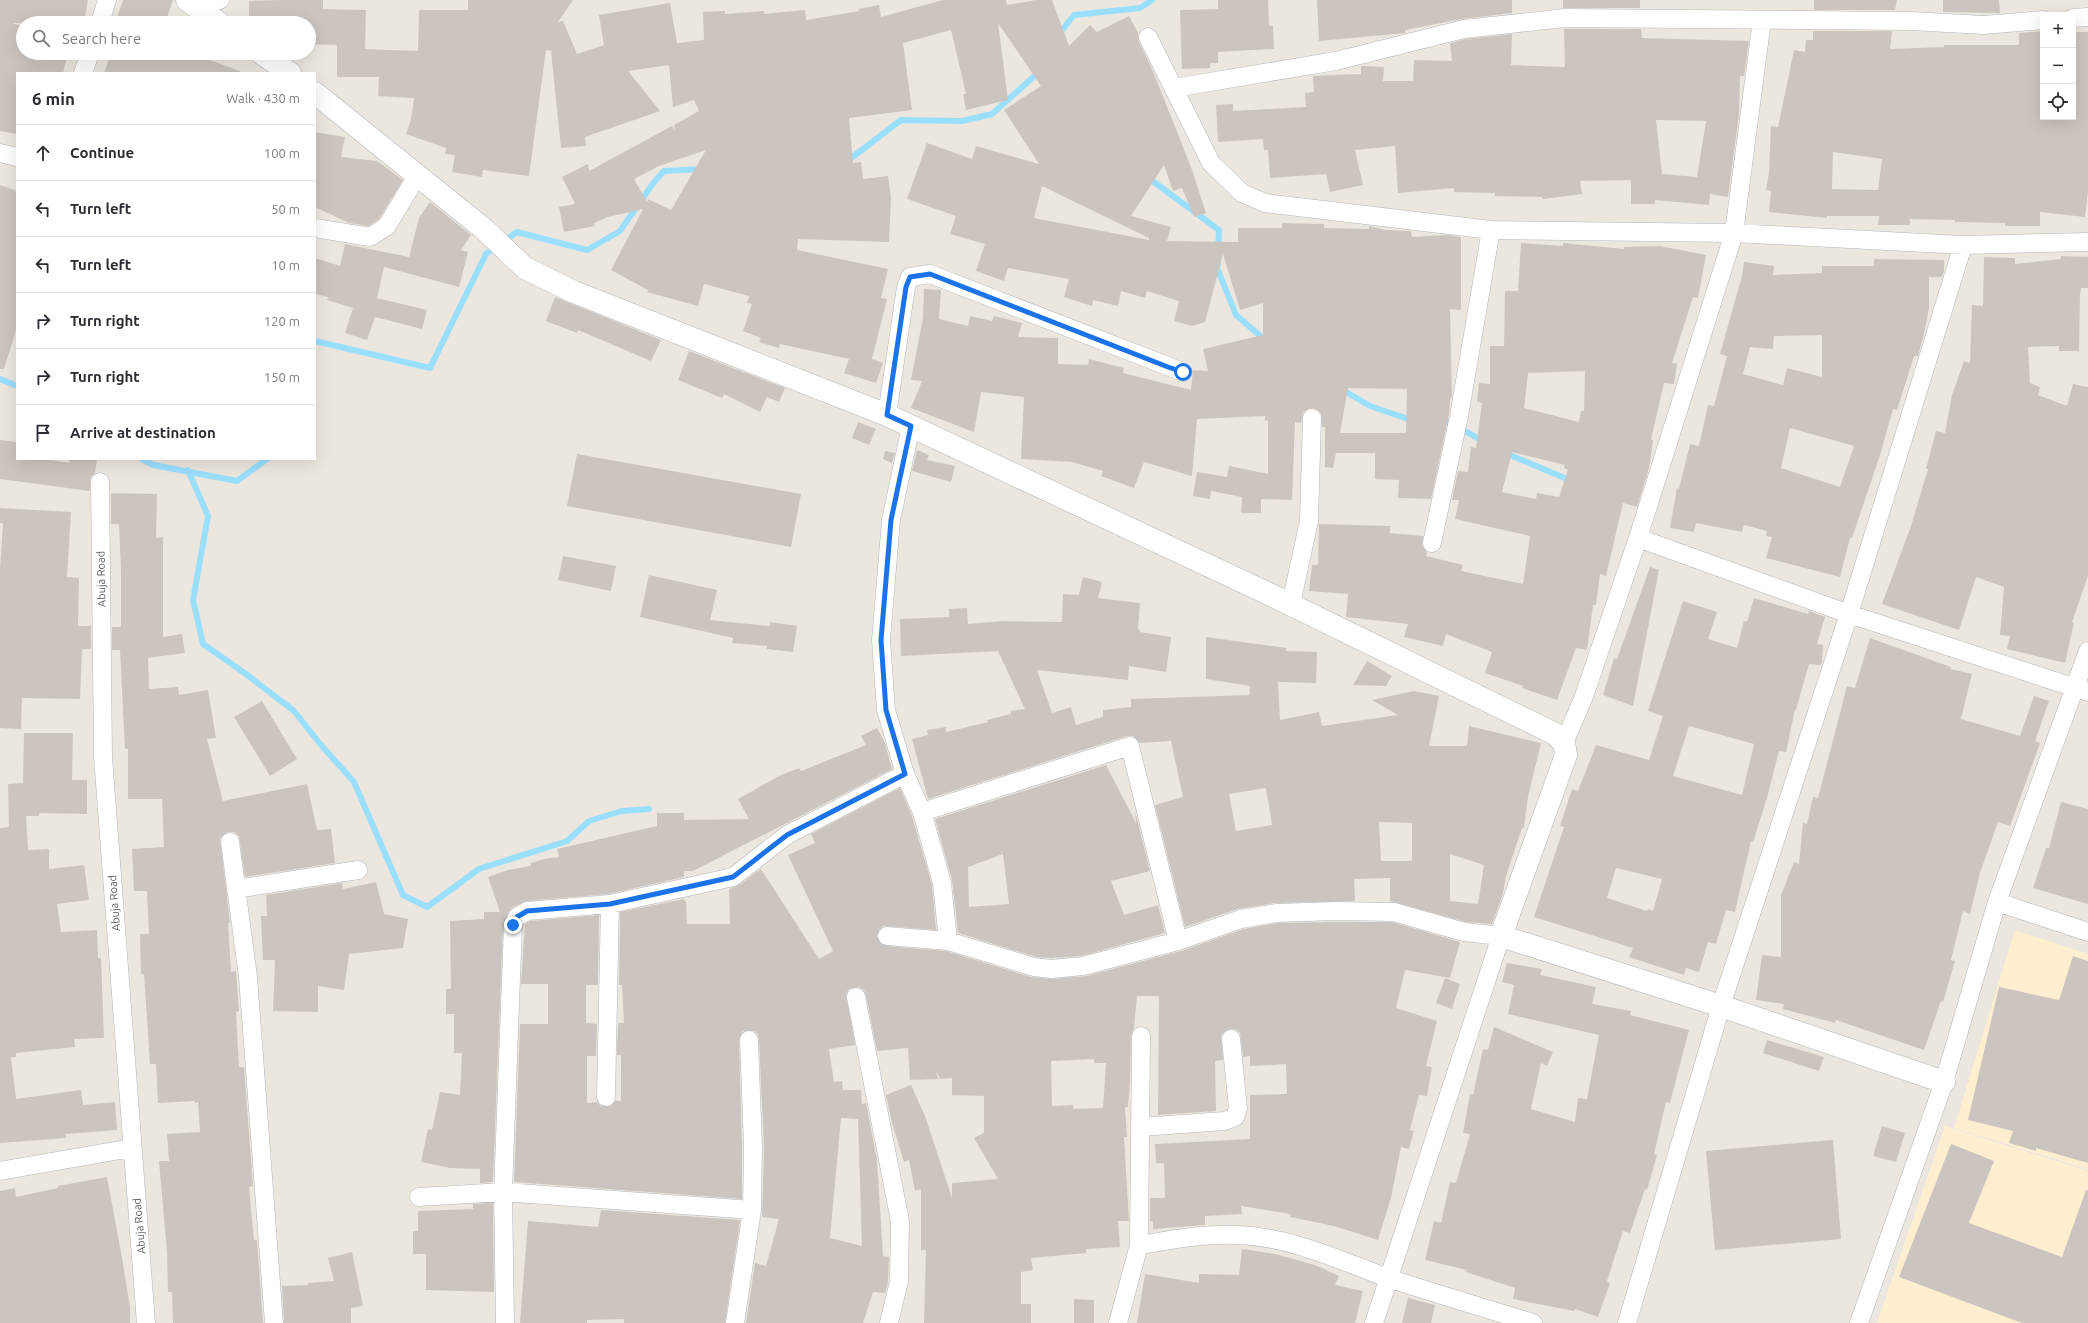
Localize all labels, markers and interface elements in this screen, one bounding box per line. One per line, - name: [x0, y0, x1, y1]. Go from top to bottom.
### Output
- map controls: [2040, 12, 2076, 120]
- button: +: [2040, 12, 2076, 48]
- search box: [16, 16, 316, 60]
- icon: search: [30, 27, 52, 49]
- text: Search here: [62, 30, 141, 47]
- button: −: [2040, 48, 2076, 84]
- button: locate: [2040, 84, 2076, 120]
- text: 6 min: [32, 89, 75, 108]
- text: Walk · 430 m: [226, 91, 300, 105]
- icon: ahead: [32, 142, 54, 164]
- text: Continue: [70, 144, 134, 161]
- text: 100 m: [264, 146, 300, 160]
- icon: left: [32, 198, 54, 220]
- text: Turn left: [70, 200, 131, 217]
- text: 50 m: [271, 202, 300, 216]
- icon: left: [32, 254, 54, 276]
- text: Turn left: [70, 256, 131, 273]
- text: 10 m: [271, 258, 300, 272]
- icon: right: [32, 310, 54, 332]
- text: Turn right: [70, 312, 140, 329]
- text: 120 m: [264, 314, 300, 328]
- route start: [1174, 363, 1192, 381]
- icon: right: [32, 366, 54, 388]
- text: Turn right: [70, 368, 140, 385]
- text: 150 m: [264, 370, 300, 384]
- icon: arrive: [32, 422, 54, 444]
- text: Arrive at destination: [70, 424, 216, 441]
- street label: Abuja Road: [95, 551, 107, 607]
- street label: Abuja Road: [106, 875, 122, 931]
- route end: [504, 916, 522, 934]
- street label: Abuja Road: [131, 1198, 147, 1254]

